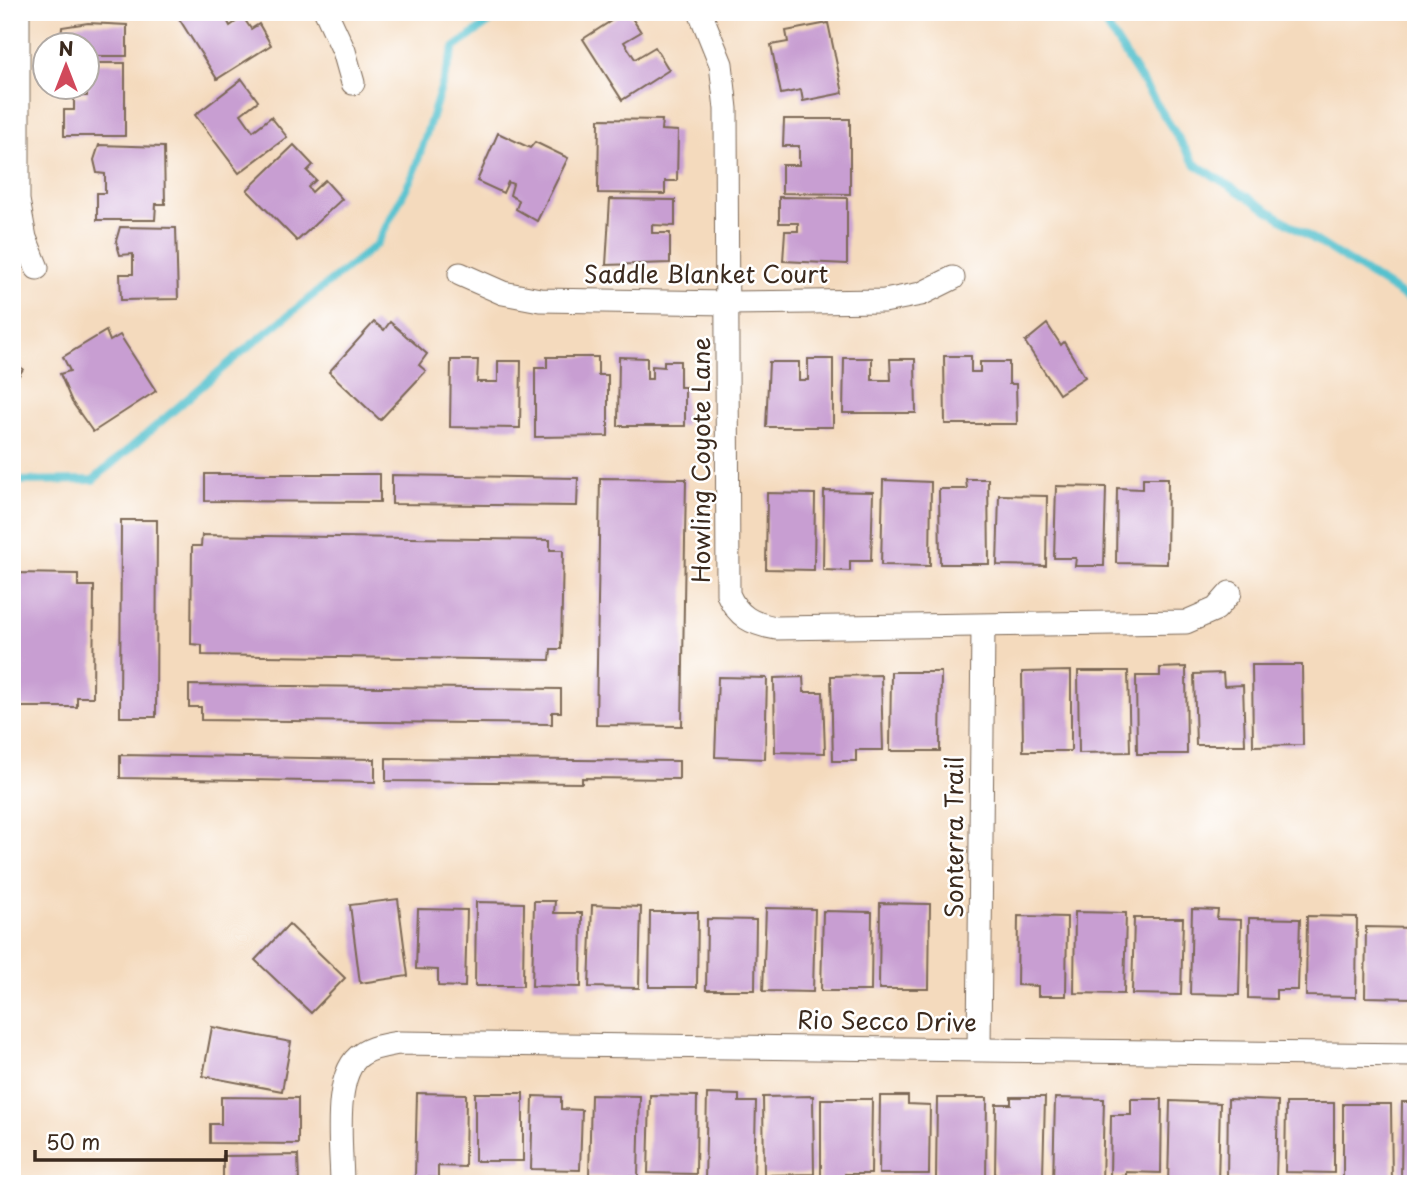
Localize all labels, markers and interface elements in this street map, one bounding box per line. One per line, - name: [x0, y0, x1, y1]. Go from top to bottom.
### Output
- north arrow: [32, 32, 102, 102]
- text: N: [58, 34, 74, 62]
- street label: Saddle Blanket Court: [584, 255, 828, 291]
- street label: Howling Coyote Lane: [682, 337, 718, 583]
- street label: Sonterra Trail: [935, 756, 971, 918]
- street label: Rio Secco Drive: [797, 1000, 977, 1040]
- scale bar: [35, 1119, 226, 1163]
- text: 50 m: [46, 1125, 100, 1157]

